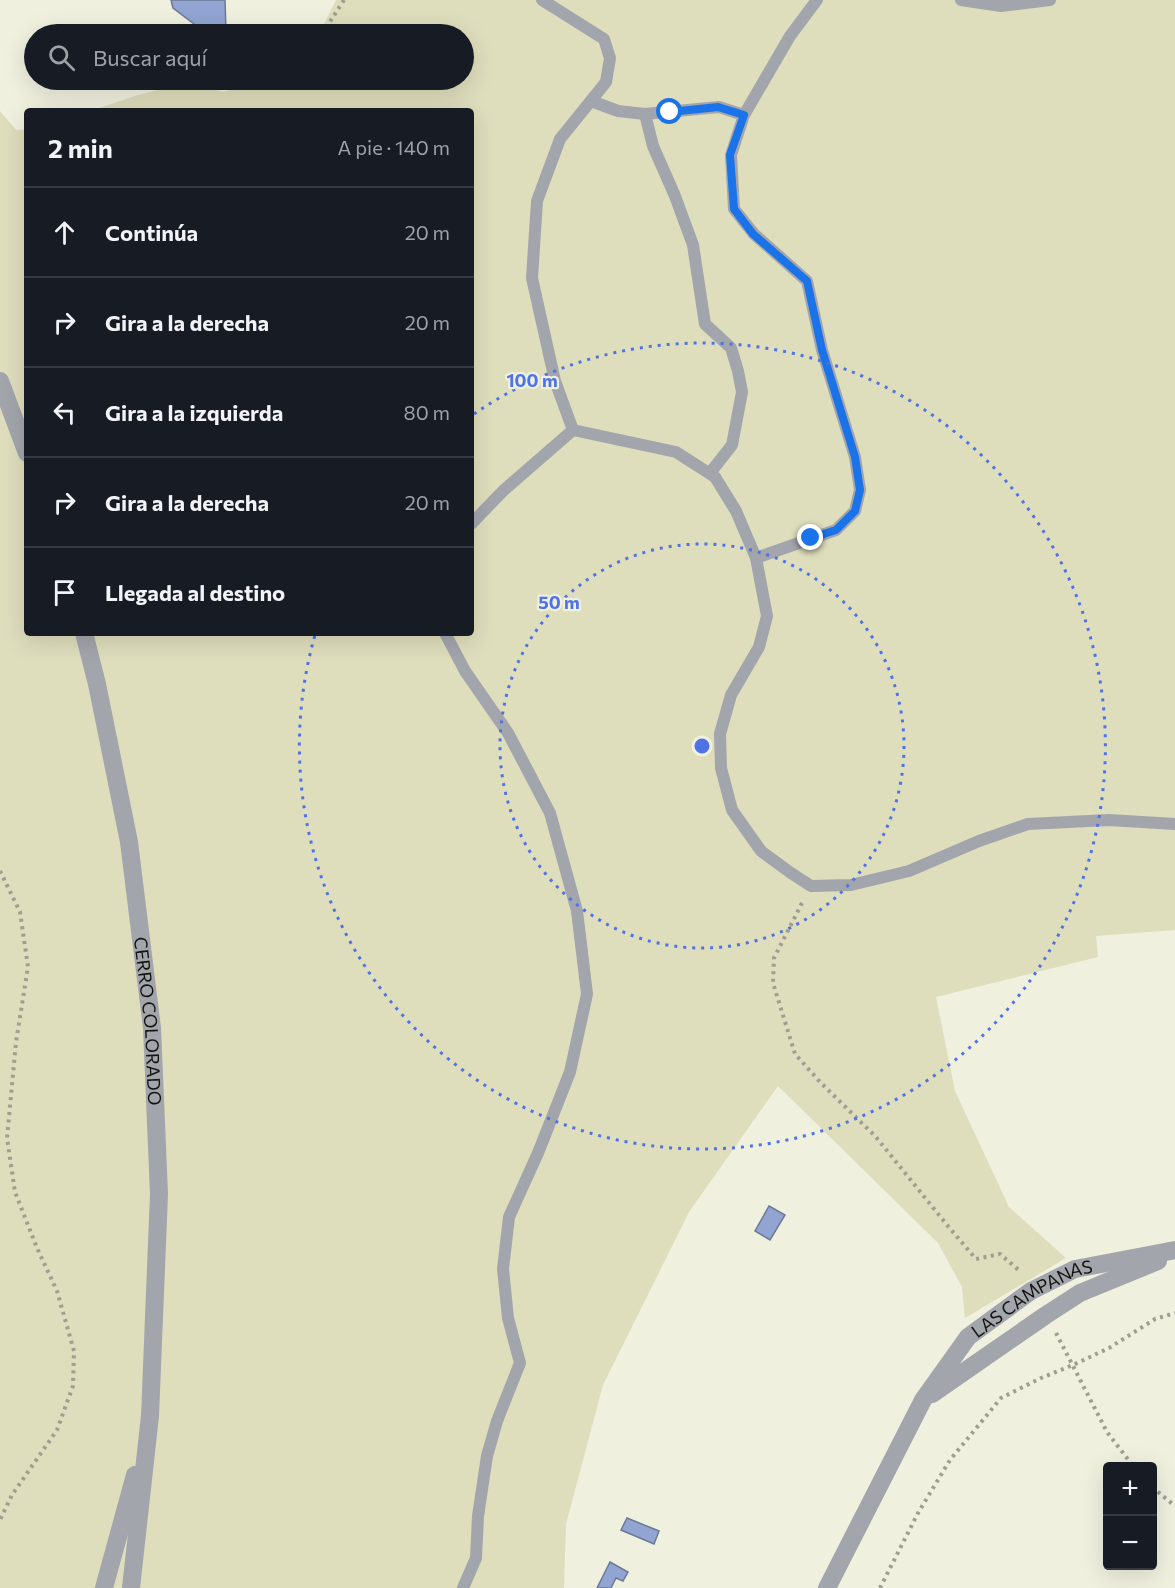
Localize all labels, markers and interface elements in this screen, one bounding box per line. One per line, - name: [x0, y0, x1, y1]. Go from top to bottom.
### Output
- search box: [24, 24, 474, 90]
- icon: search: [45, 41, 78, 74]
- text: Buscar aquí: [93, 44, 207, 71]
- route start: [656, 98, 682, 124]
- text: 2 min: [48, 132, 113, 163]
- text: A pie · 140 m: [338, 135, 450, 159]
- icon: ahead: [48, 216, 81, 249]
- text: Continúa: [105, 219, 198, 246]
- text: 20 m: [405, 220, 450, 244]
- icon: right: [48, 306, 81, 339]
- text: Gira a la derecha: [105, 309, 269, 336]
- text: 20 m: [405, 310, 450, 334]
- text: 100 m: [506, 369, 558, 391]
- icon: left: [48, 396, 81, 429]
- text: Gira a la izquierda: [105, 399, 283, 426]
- text: 80 m: [404, 400, 450, 424]
- icon: right: [48, 486, 81, 519]
- text: Gira a la derecha: [105, 489, 269, 516]
- text: 20 m: [405, 490, 450, 514]
- route end: [797, 524, 823, 550]
- icon: arrive: [48, 576, 81, 609]
- text: Llegada al destino: [105, 579, 285, 606]
- text: 50 m: [538, 591, 580, 613]
- centre of rings: [692, 736, 712, 756]
- street label: CERRO COLORADO: [130, 935, 166, 1106]
- street label: LAS CAMPANAS: [967, 1255, 1094, 1342]
- map controls: [1103, 1462, 1157, 1570]
- button: +: [1103, 1462, 1157, 1516]
- button: −: [1103, 1516, 1157, 1570]

